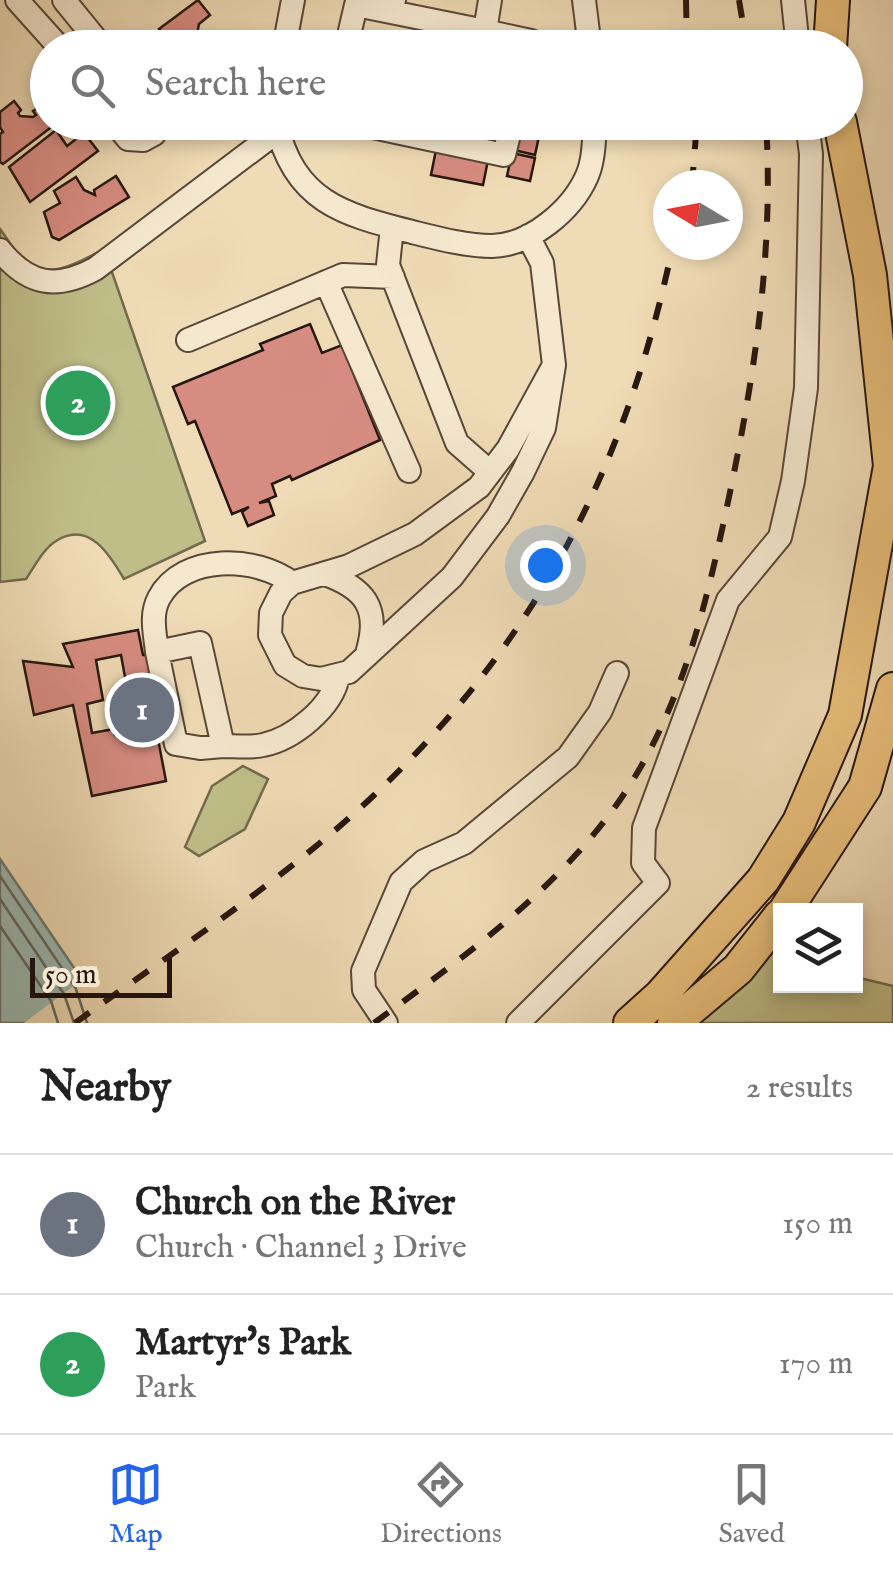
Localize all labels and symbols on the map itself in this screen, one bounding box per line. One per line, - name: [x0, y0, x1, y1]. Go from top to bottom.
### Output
- north arrow: [653, 170, 743, 260]
- pin: 2: [46, 366, 110, 440]
- your location: [520, 540, 571, 591]
- pin: 1: [110, 672, 174, 748]
- scale bar: [30, 953, 172, 998]

